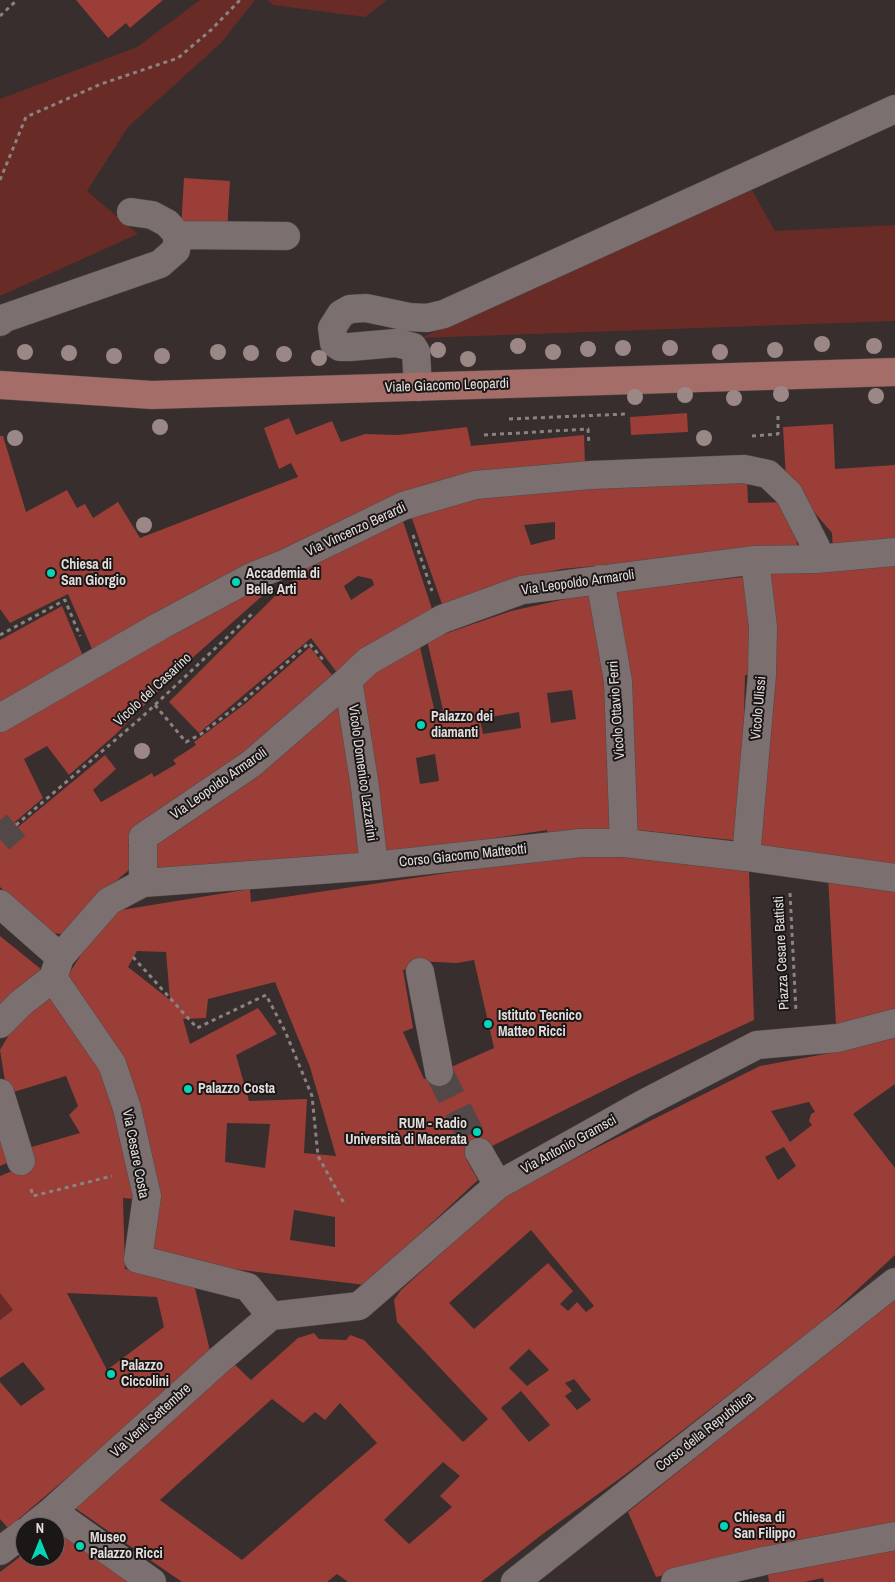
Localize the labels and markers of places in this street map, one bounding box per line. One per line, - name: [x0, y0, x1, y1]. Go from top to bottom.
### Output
- place label: Chiesa di San Giorgio: [61, 557, 126, 590]
- place label: Accademia di Belle Arti: [246, 566, 320, 598]
- marker: Chiesa di San Giorgio: [45, 567, 57, 579]
- marker: Accademia di Belle Arti: [230, 576, 242, 588]
- place label: Palazzo dei diamanti: [431, 709, 493, 742]
- marker: Palazzo dei diamanti: [415, 719, 427, 731]
- place label: Istituto Tecnico Matteo Ricci: [498, 1008, 582, 1040]
- marker: Istituto Tecnico Matteo Ricci: [482, 1018, 494, 1030]
- place label: Palazzo Costa: [198, 1081, 275, 1097]
- marker: Palazzo Costa: [182, 1083, 194, 1095]
- place label: RUM - Radio Università di Macerata: [345, 1116, 467, 1148]
- marker: RUM - Radio Università di Macerata: [471, 1126, 483, 1138]
- place label: Palazzo Ciccolini: [121, 1358, 169, 1390]
- marker: Palazzo Ciccolini: [105, 1368, 117, 1380]
- place label: Chiesa di San Filippo: [734, 1510, 796, 1542]
- marker: Chiesa di San Filippo: [718, 1520, 730, 1532]
- place label: Museo Palazzo Ricci: [90, 1530, 163, 1562]
- marker: Museo Palazzo Ricci: [74, 1540, 86, 1552]

